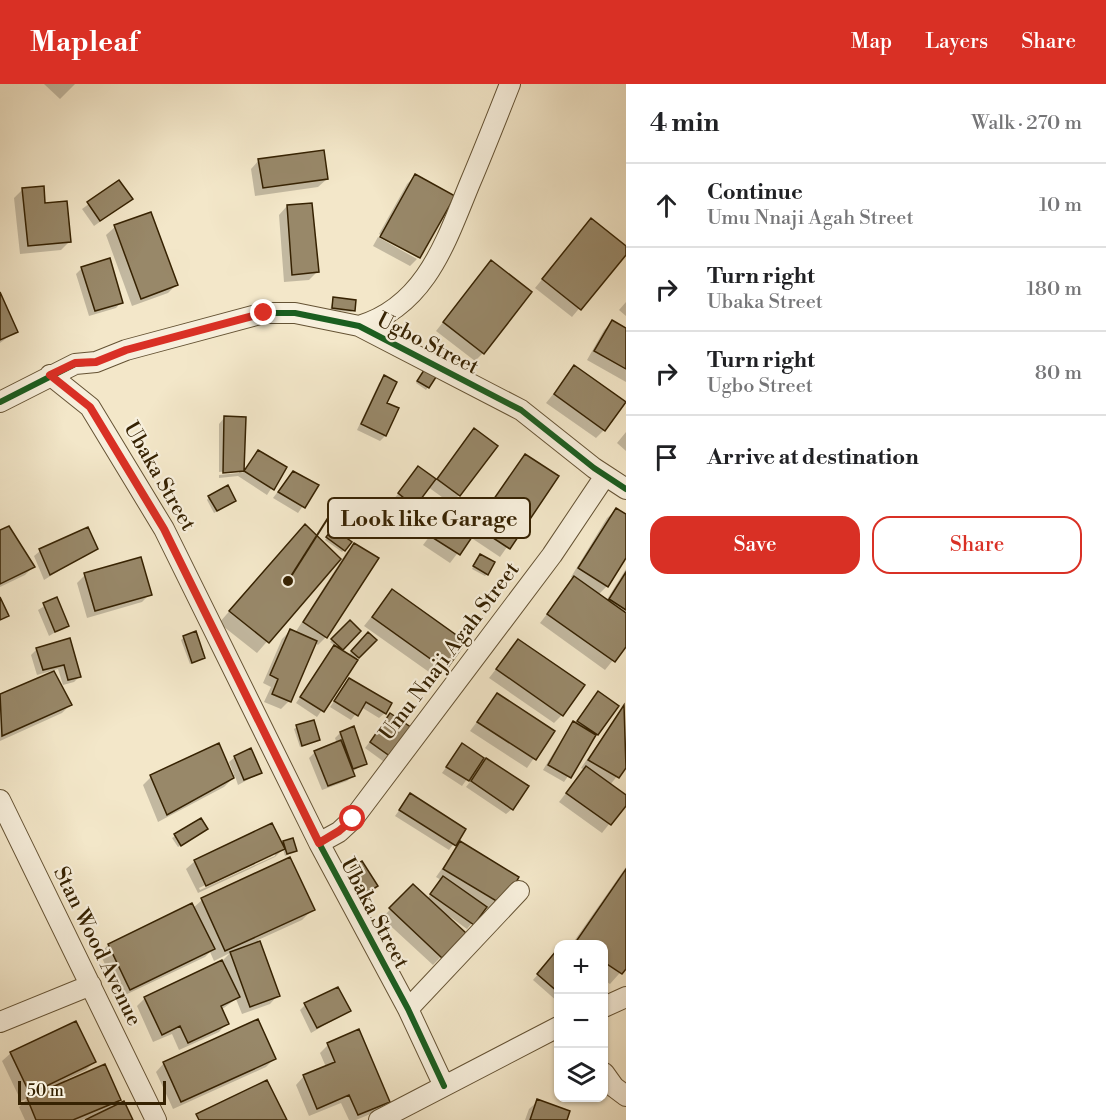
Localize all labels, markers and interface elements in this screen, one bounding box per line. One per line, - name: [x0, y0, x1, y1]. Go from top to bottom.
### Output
- text: Mapleaf: [30, 25, 138, 60]
- text: Map: [851, 29, 892, 55]
- text: Layers: [925, 29, 988, 55]
- text: Share: [1021, 29, 1076, 55]
- text: 4 min: [650, 107, 720, 139]
- text: Walk · 270 m: [971, 111, 1082, 136]
- text: Continue: [707, 179, 803, 206]
- icon: ahead: [650, 189, 683, 222]
- text: 10 m: [1039, 193, 1082, 218]
- text: Umu Nnaji Agah Street: [707, 206, 914, 231]
- text: Turn right: [707, 263, 815, 290]
- icon: right: [650, 273, 683, 306]
- text: 180 m: [1027, 277, 1082, 302]
- text: Ubaka Street: [707, 290, 823, 315]
- route end: [250, 299, 276, 325]
- street label: Ugbo Street: [372, 307, 483, 381]
- text: Turn right: [707, 347, 815, 374]
- icon: right: [650, 357, 683, 390]
- text: 80 m: [1035, 361, 1082, 386]
- text: Ugbo Street: [707, 374, 813, 399]
- street label: Ubaka Street: [117, 417, 201, 536]
- icon: arrive: [650, 441, 683, 474]
- text: Arrive at destination: [707, 444, 919, 471]
- callout: Look like Garage: [328, 498, 530, 538]
- text: Look like Garage: [340, 506, 518, 533]
- button: Save: [650, 516, 860, 574]
- button: Share: [872, 516, 1082, 574]
- street label: Umu Nnaji Agah Street: [374, 557, 526, 746]
- route start: [339, 805, 365, 831]
- street label: Ubaka Street: [334, 854, 414, 974]
- street label: Stan Wood Avenue: [47, 863, 147, 1030]
- map controls: [554, 940, 608, 1102]
- button: +: [554, 940, 608, 994]
- button: −: [554, 994, 608, 1048]
- button: layers: [554, 1048, 608, 1102]
- scale bar: [18, 1078, 166, 1106]
- text: 50 m: [27, 1081, 64, 1101]

